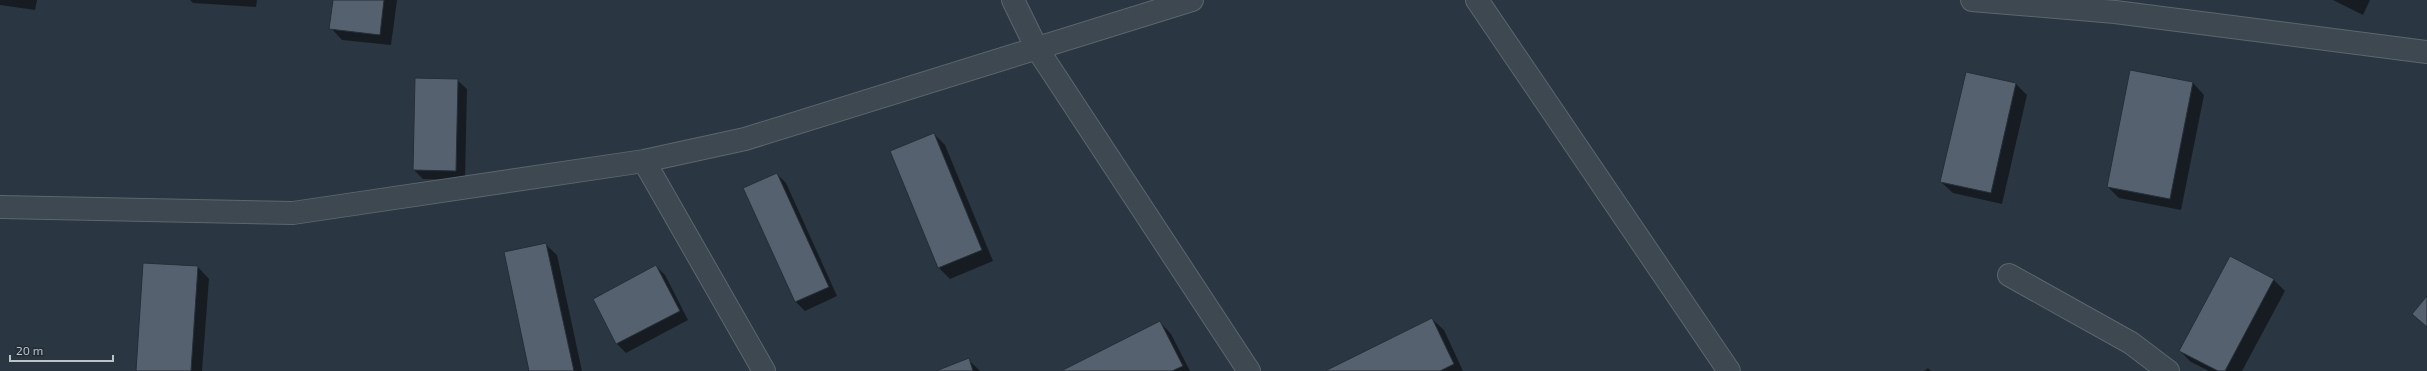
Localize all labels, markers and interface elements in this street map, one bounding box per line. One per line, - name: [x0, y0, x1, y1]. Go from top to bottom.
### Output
- scale bar: [10, 337, 113, 363]
- text: 20 m: [16, 343, 43, 357]

